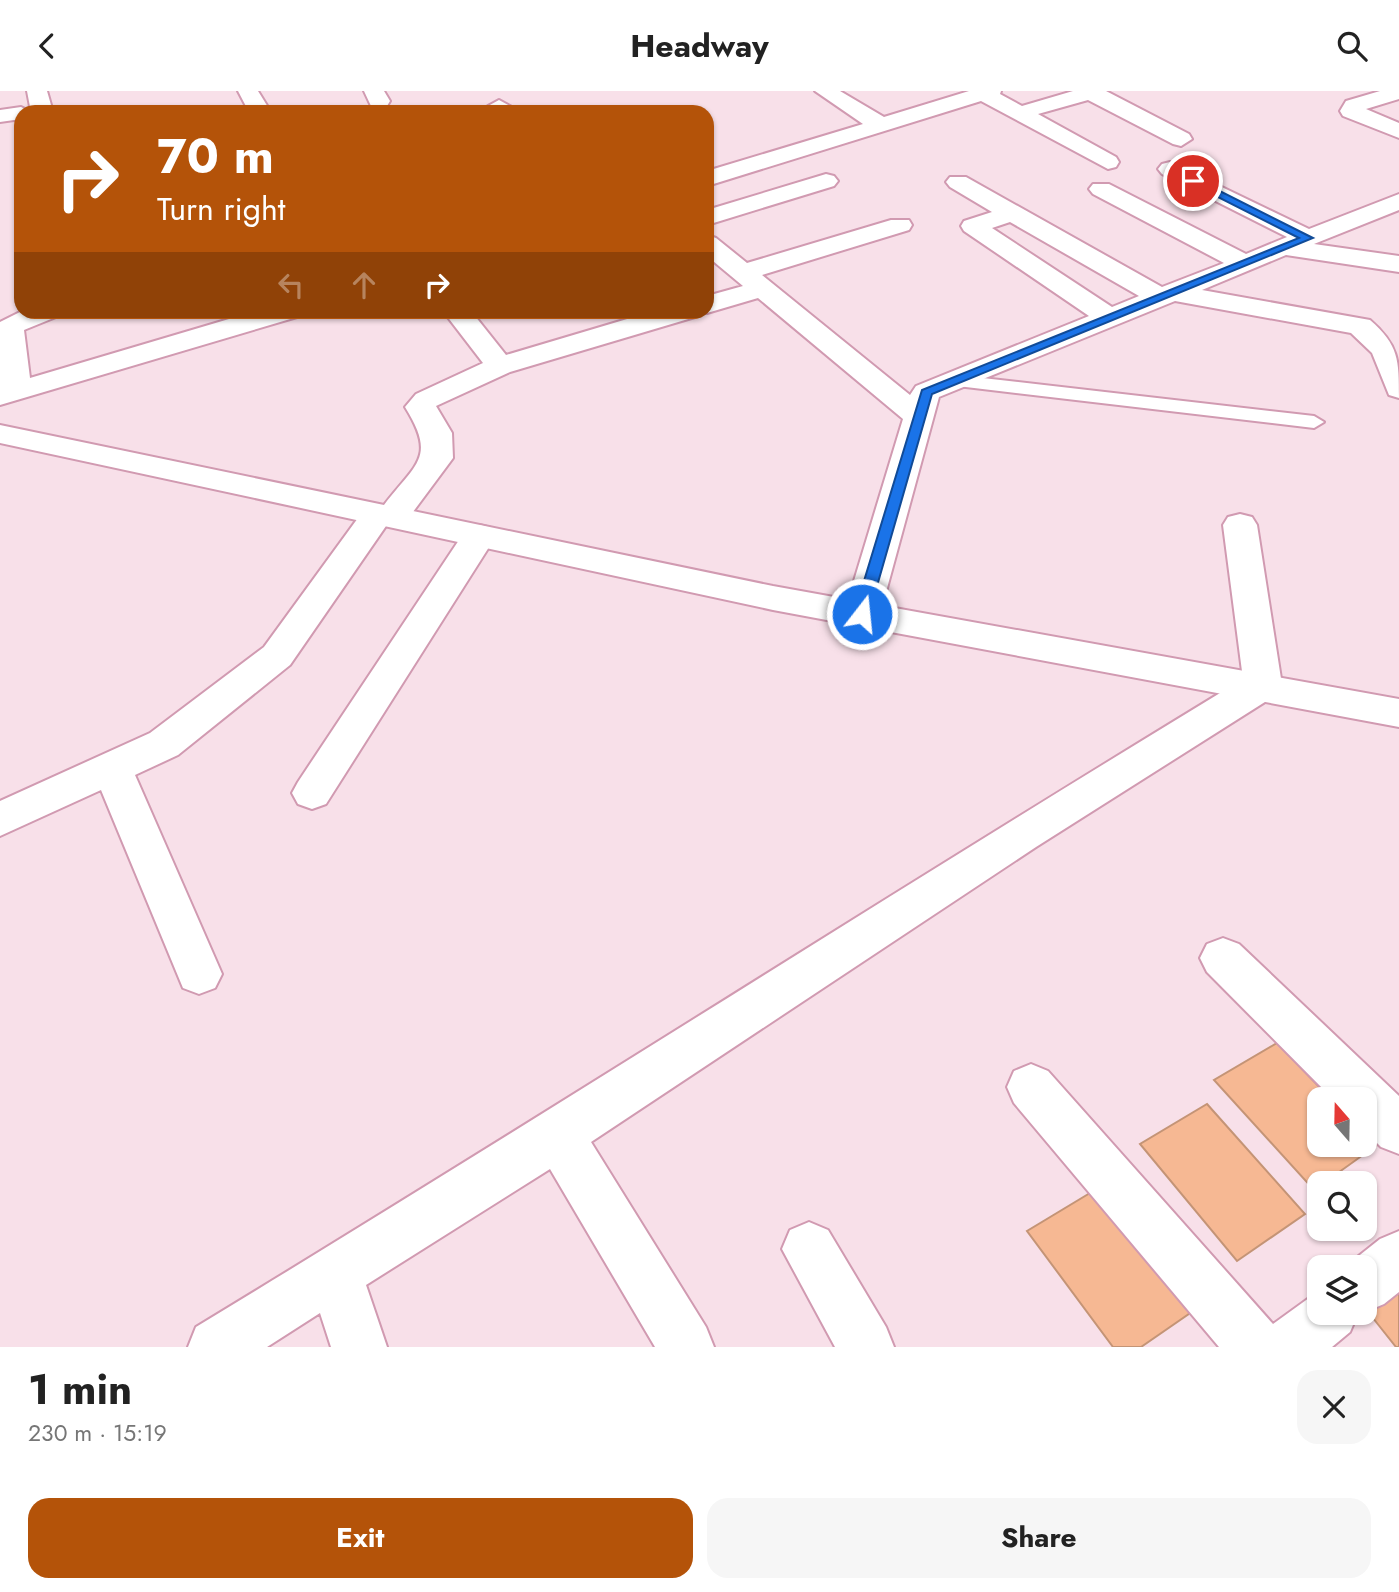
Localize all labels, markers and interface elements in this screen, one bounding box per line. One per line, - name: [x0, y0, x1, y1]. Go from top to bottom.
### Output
- text: Headway: [630, 23, 769, 69]
- icon: back: [28, 27, 66, 65]
- icon: search: [1333, 27, 1371, 65]
- text: 70 m: [157, 121, 274, 191]
- icon: right: [42, 133, 133, 224]
- pin: [1163, 151, 1223, 211]
- icon: arrive: [1174, 162, 1212, 200]
- text: Turn right: [157, 186, 286, 232]
- icon: left: [272, 266, 310, 304]
- icon: ahead: [345, 266, 383, 304]
- icon: right: [418, 266, 456, 304]
- position arrow: [825, 577, 899, 651]
- north arrow: [1307, 1087, 1377, 1157]
- map controls: [1307, 1087, 1377, 1325]
- button: search: [1307, 1171, 1377, 1241]
- button: layers: [1307, 1255, 1377, 1325]
- text: 1 min: [28, 1359, 132, 1420]
- button: close: [1297, 1370, 1371, 1444]
- text: 230 m · 15:19: [28, 1416, 167, 1450]
- button: Exit: [28, 1498, 693, 1578]
- button: Share: [707, 1498, 1371, 1578]

